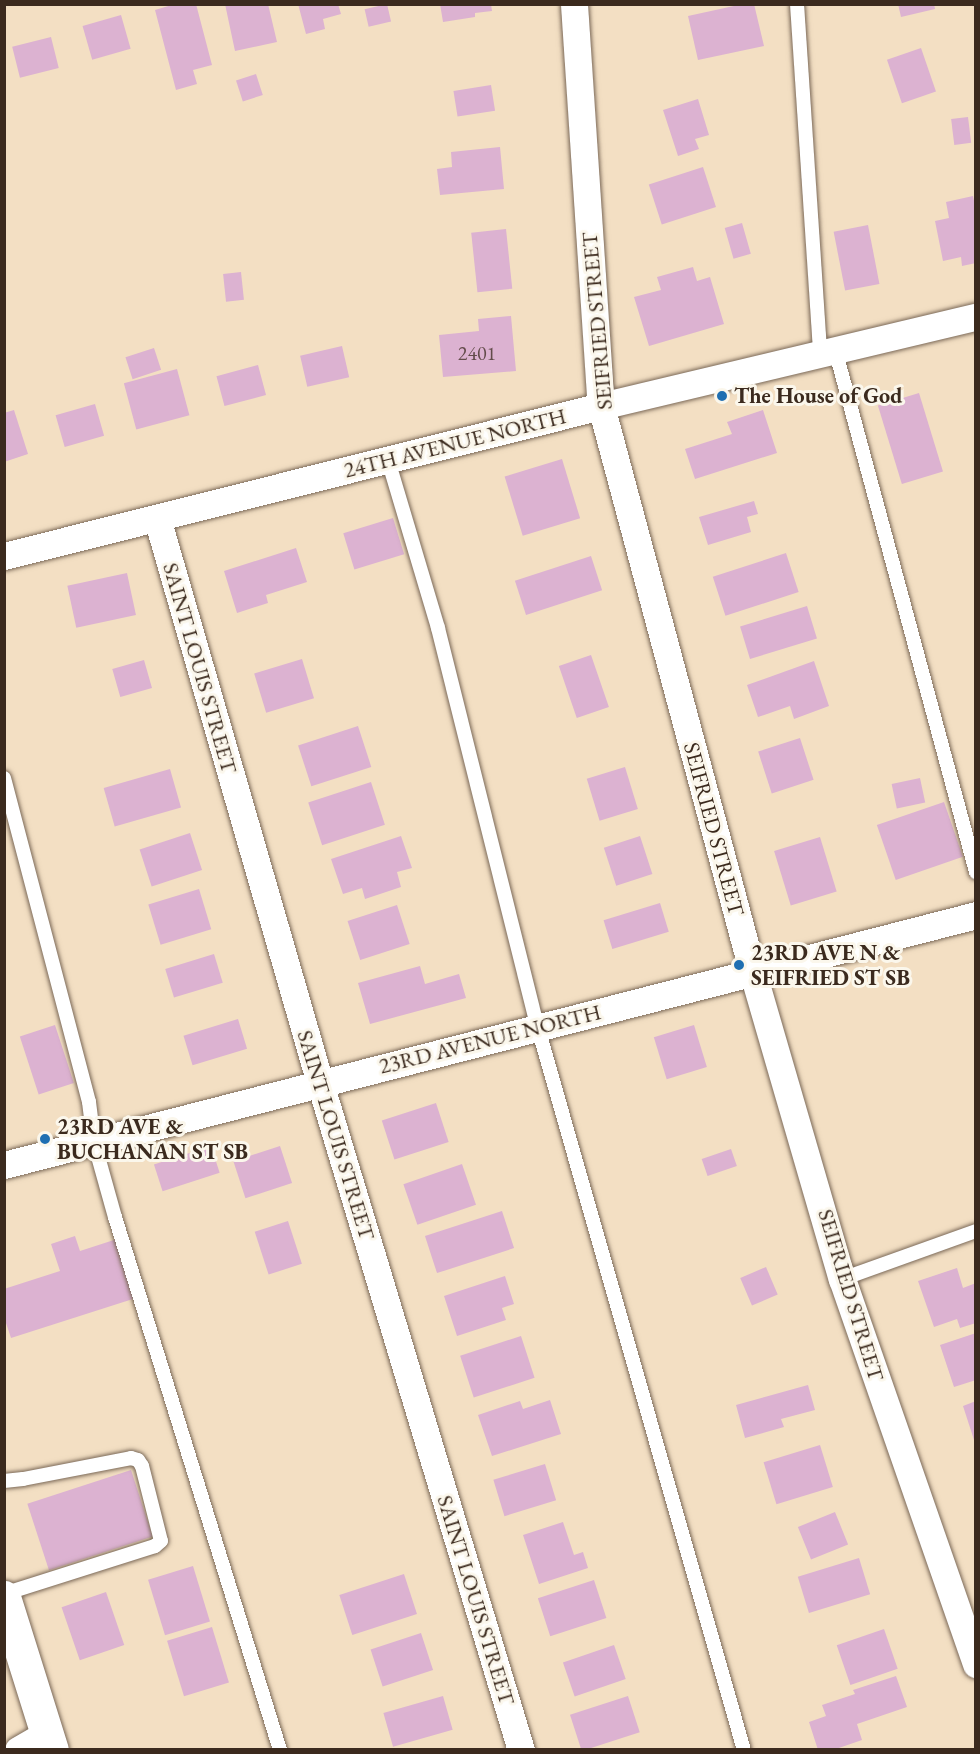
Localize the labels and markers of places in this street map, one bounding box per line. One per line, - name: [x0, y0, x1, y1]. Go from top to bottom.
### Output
- place label: The House of God: [734, 383, 902, 409]
- marker: The House of God: [715, 389, 729, 403]
- place label: 23RD AVE N & SEIFRIED ST SB: [751, 939, 910, 990]
- marker: 23RD AVE N & SEIFRIED ST SB: [732, 958, 746, 972]
- place label: 23RD AVE & BUCHANAN ST SB: [57, 1113, 248, 1164]
- marker: 23RD AVE & BUCHANAN ST SB: [38, 1132, 52, 1146]

